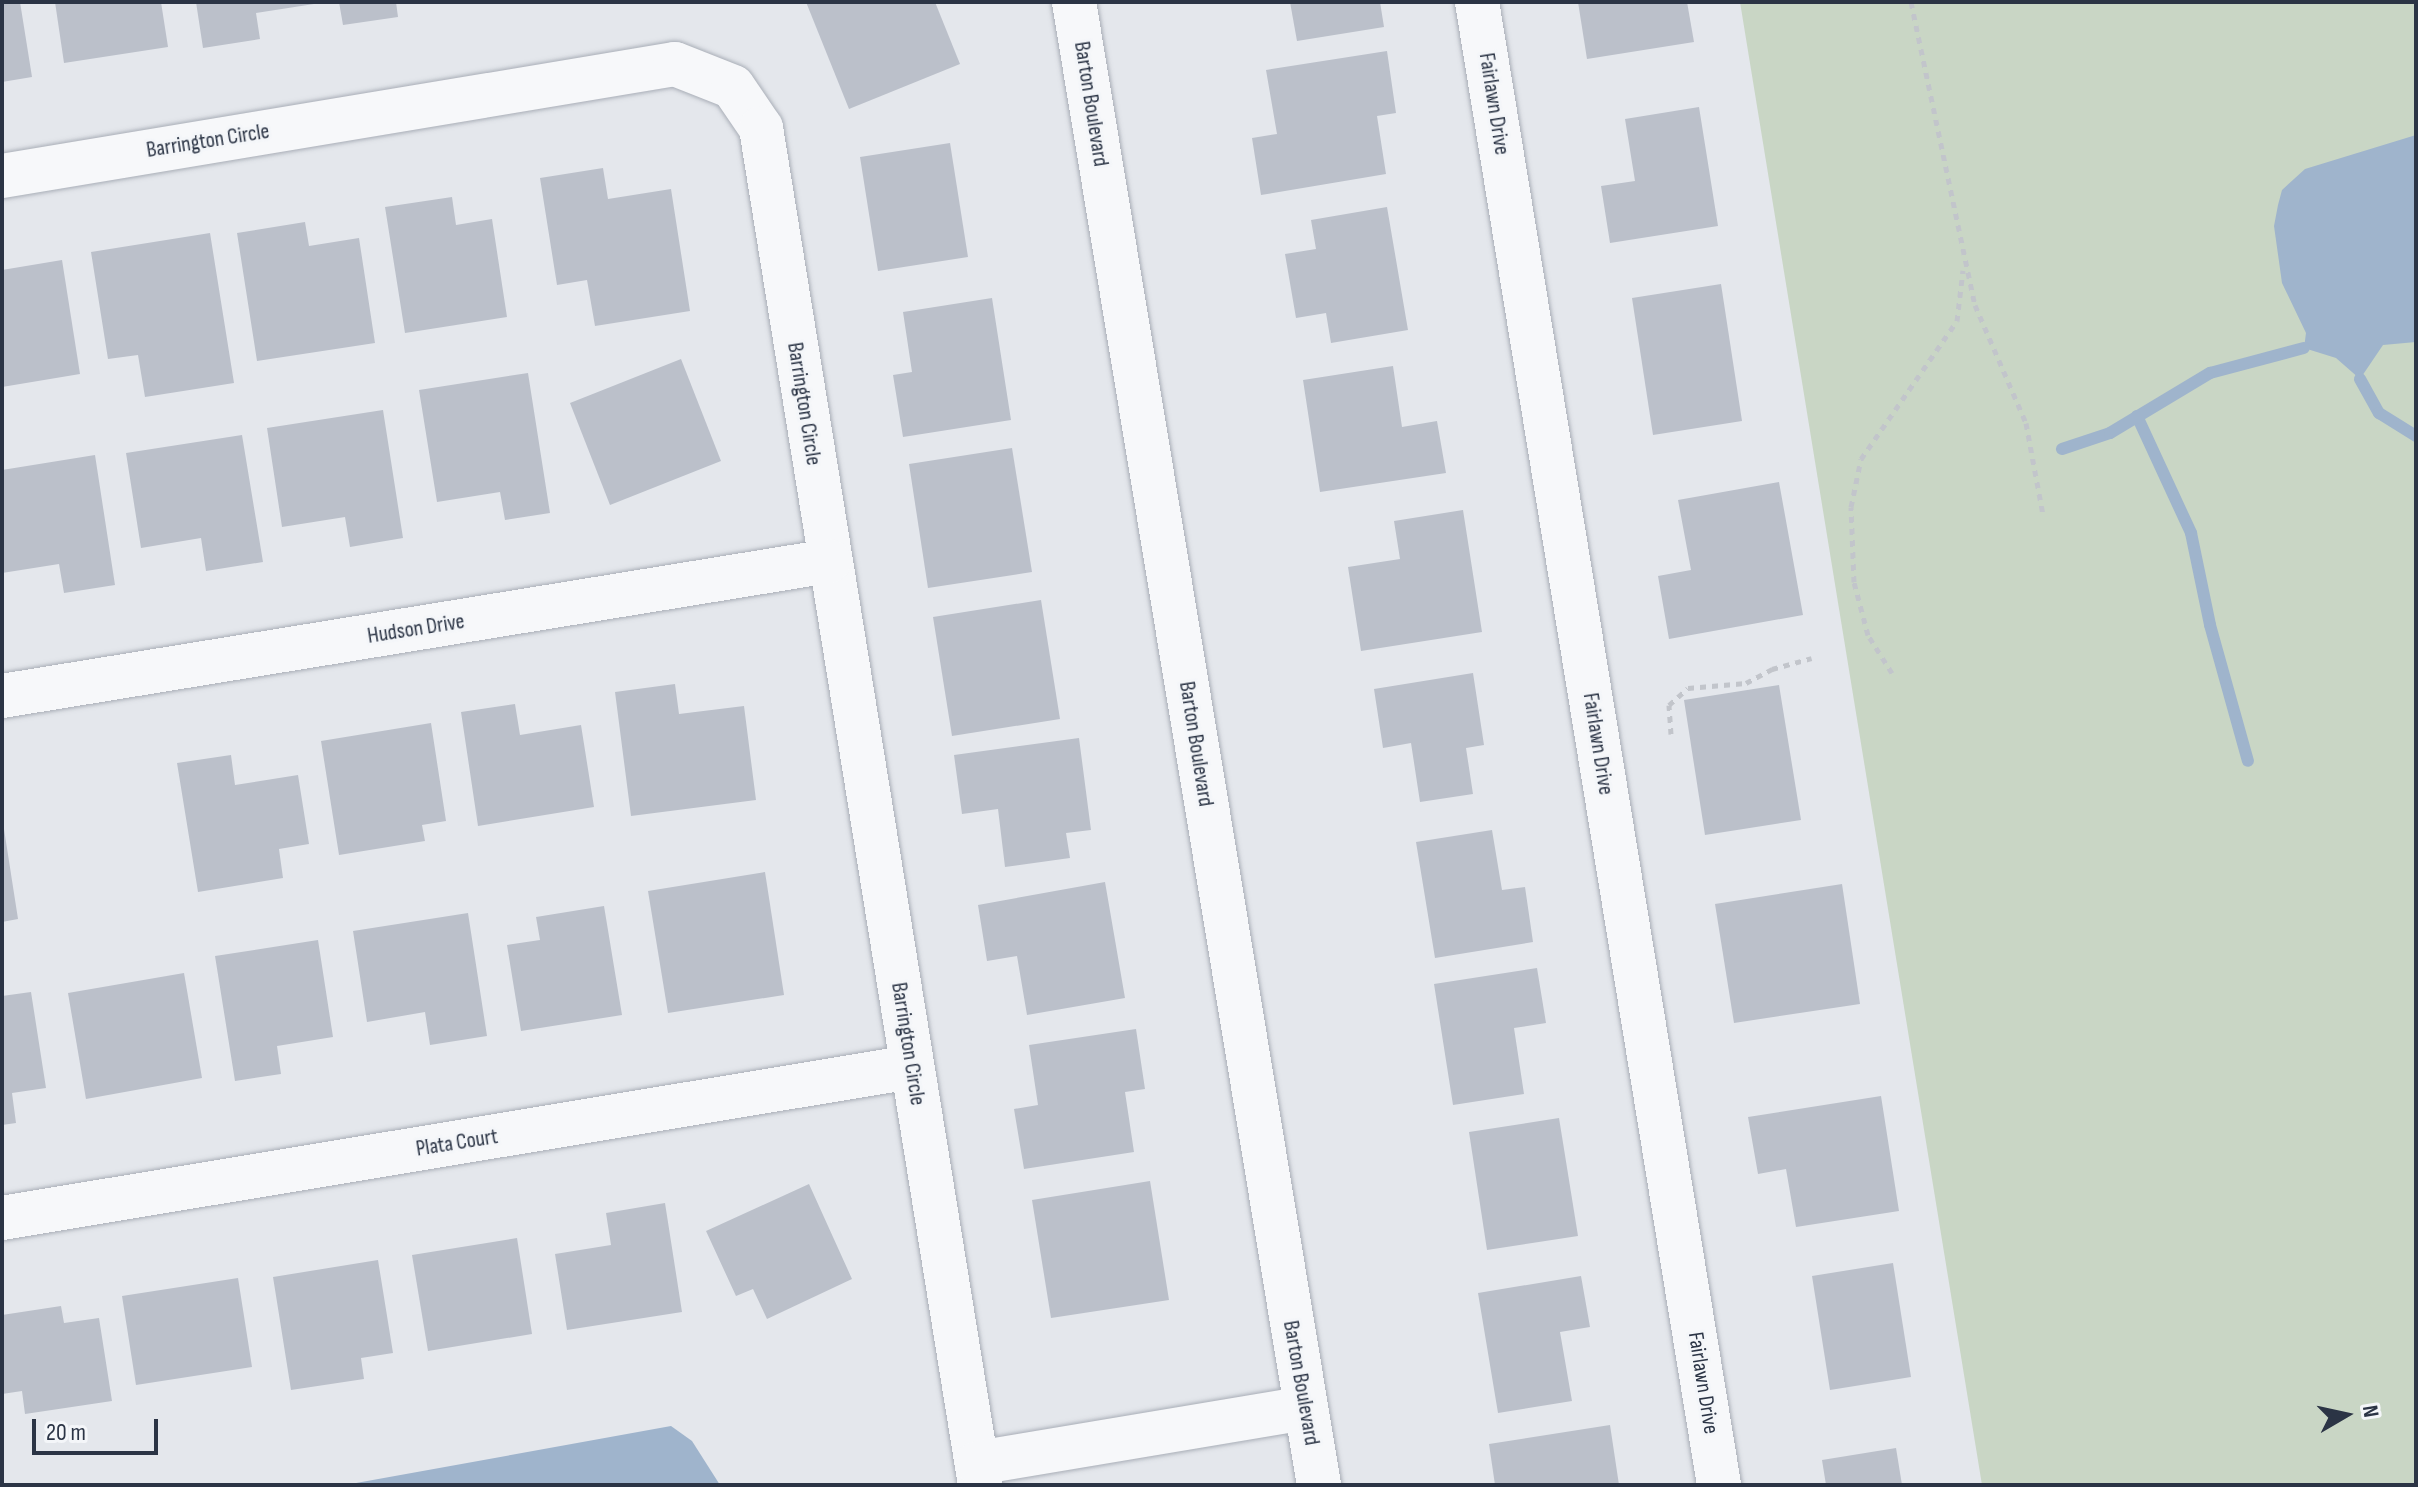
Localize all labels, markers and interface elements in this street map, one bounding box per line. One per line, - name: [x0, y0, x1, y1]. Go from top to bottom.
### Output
- street label: Barton Boulevard: [1068, 40, 1114, 168]
- street label: Fairlawn Drive: [1473, 51, 1515, 157]
- street label: Barrington Circle: [145, 118, 271, 164]
- street label: Barrington Circle: [781, 341, 827, 467]
- street label: Hudson Drive: [366, 608, 466, 650]
- street label: Barton Boulevard: [1173, 680, 1219, 808]
- street label: Fairlawn Drive: [1577, 691, 1619, 797]
- street label: Barrington Circle: [885, 981, 931, 1107]
- street label: Plata Court: [414, 1124, 500, 1162]
- street label: Barton Boulevard: [1277, 1319, 1325, 1447]
- street label: Fairlawn Drive: [1682, 1330, 1724, 1436]
- north arrow: [2306, 1375, 2386, 1455]
- scale bar: [36, 1403, 162, 1453]
- text: N: [2356, 1403, 2384, 1419]
- text: 20 m: [46, 1418, 86, 1447]

